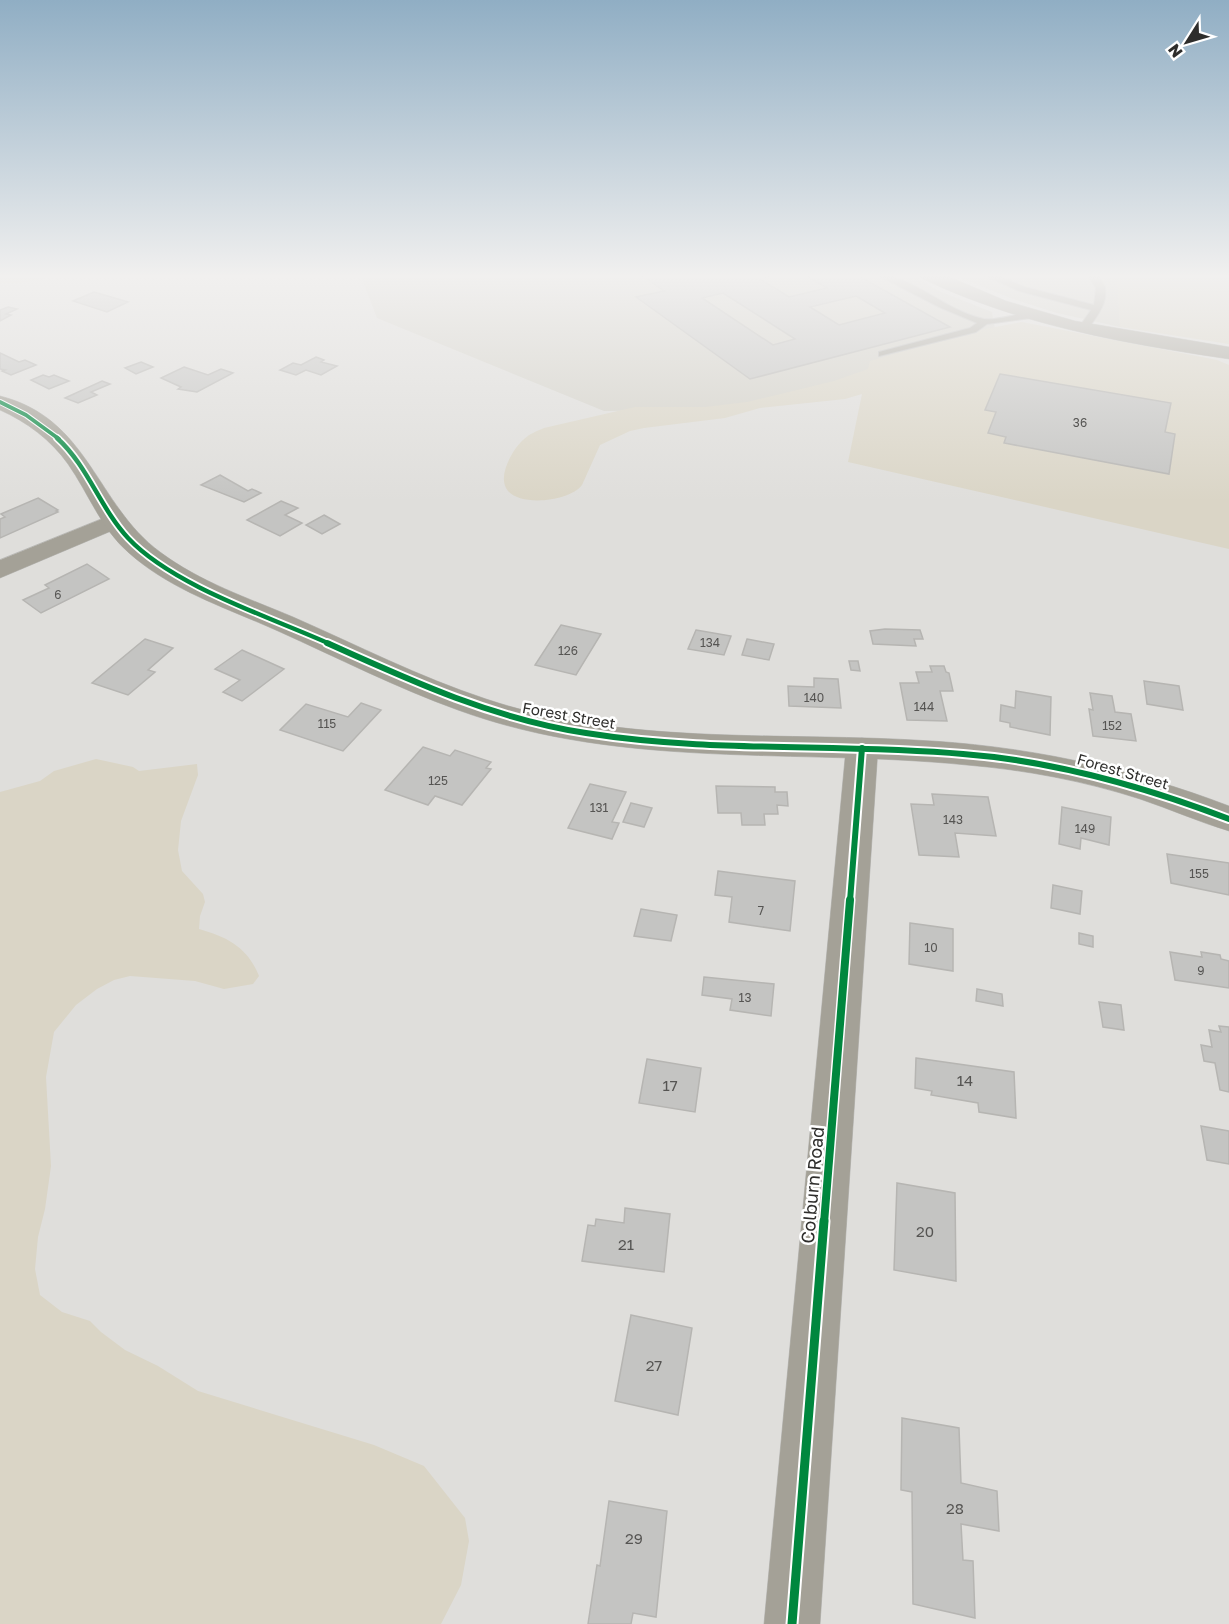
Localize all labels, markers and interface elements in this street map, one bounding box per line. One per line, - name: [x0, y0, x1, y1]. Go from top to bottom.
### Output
- north arrow: [1157, 12, 1217, 72]
- text: N: [1163, 40, 1187, 62]
- house number: 36: [1073, 415, 1087, 430]
- house number: 6: [54, 587, 62, 602]
- house number: 134: [700, 635, 720, 650]
- house number: 126: [558, 643, 578, 658]
- house number: 140: [804, 690, 824, 705]
- street label: Forest Street: [521, 698, 617, 732]
- house number: 144: [914, 699, 934, 714]
- house number: 115: [318, 716, 336, 731]
- house number: 152: [1102, 718, 1122, 733]
- street label: Forest Street: [1075, 749, 1171, 793]
- house number: 125: [428, 773, 448, 788]
- house number: 131: [590, 800, 609, 815]
- house number: 143: [943, 812, 963, 827]
- house number: 149: [1075, 821, 1095, 836]
- house number: 155: [1189, 866, 1209, 881]
- house number: 7: [758, 903, 764, 918]
- house number: 10: [924, 940, 938, 955]
- house number: 9: [1197, 963, 1205, 978]
- house number: 13: [739, 990, 751, 1005]
- house number: 14: [957, 1071, 973, 1089]
- house number: 17: [662, 1076, 678, 1094]
- street label: Colburn Road: [796, 1126, 828, 1244]
- house number: 20: [916, 1222, 934, 1240]
- house number: 21: [618, 1235, 634, 1253]
- house number: 27: [646, 1356, 662, 1374]
- house number: 28: [946, 1499, 964, 1517]
- house number: 29: [625, 1529, 643, 1547]

